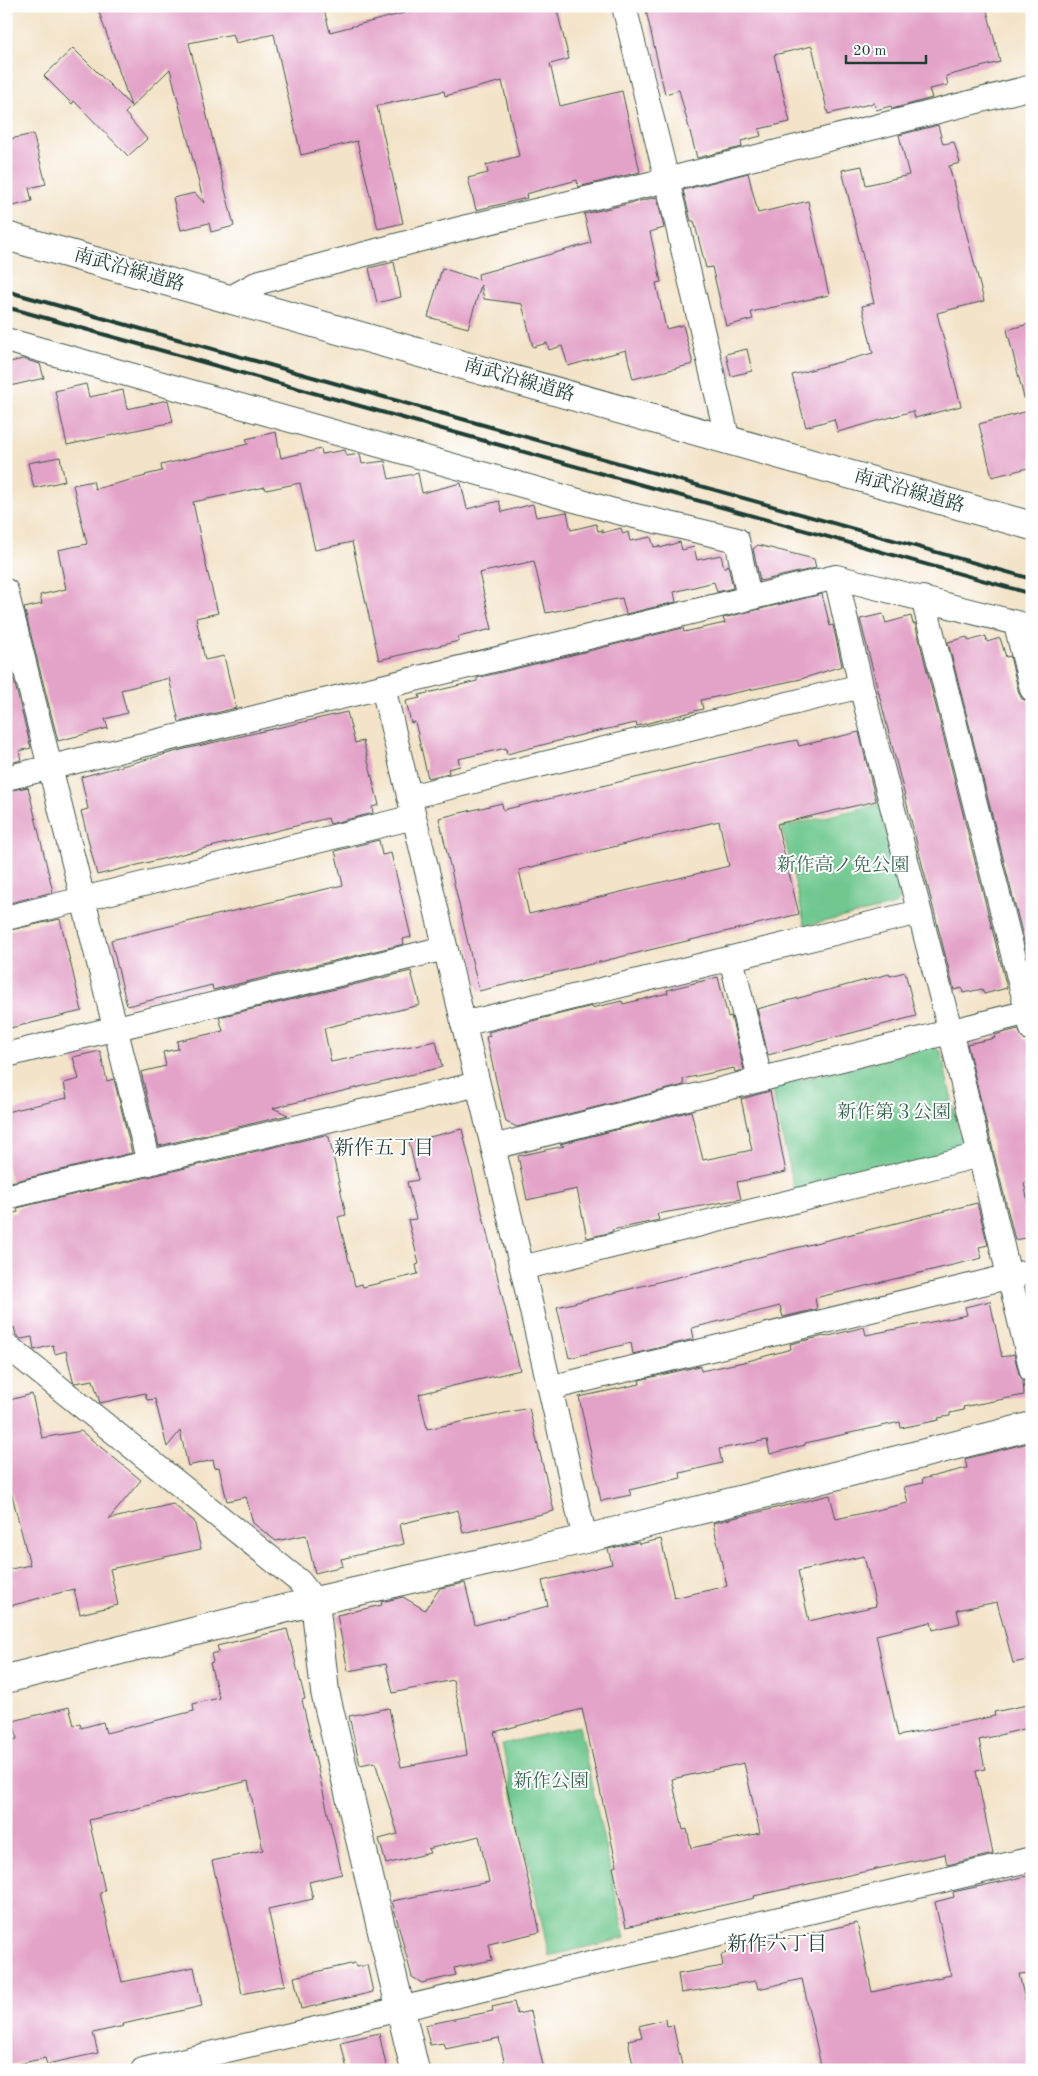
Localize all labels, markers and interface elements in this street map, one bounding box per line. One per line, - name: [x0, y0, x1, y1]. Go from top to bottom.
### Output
- scale bar: [846, 32, 926, 64]
- text: 20 m: [853, 44, 887, 59]
- street label: 南武沿線道路: [72, 243, 187, 296]
- street label: 南武沿線道路: [462, 353, 577, 406]
- street label: 南武沿線道路: [852, 464, 967, 517]
- park label: 新作高ノ免公園: [776, 855, 910, 876]
- park label: 新作第３公園: [837, 1102, 951, 1123]
- district label: 新作五丁目: [334, 1137, 434, 1159]
- park label: 新作公園: [513, 1771, 589, 1792]
- district label: 新作六丁目: [727, 1933, 827, 1955]

